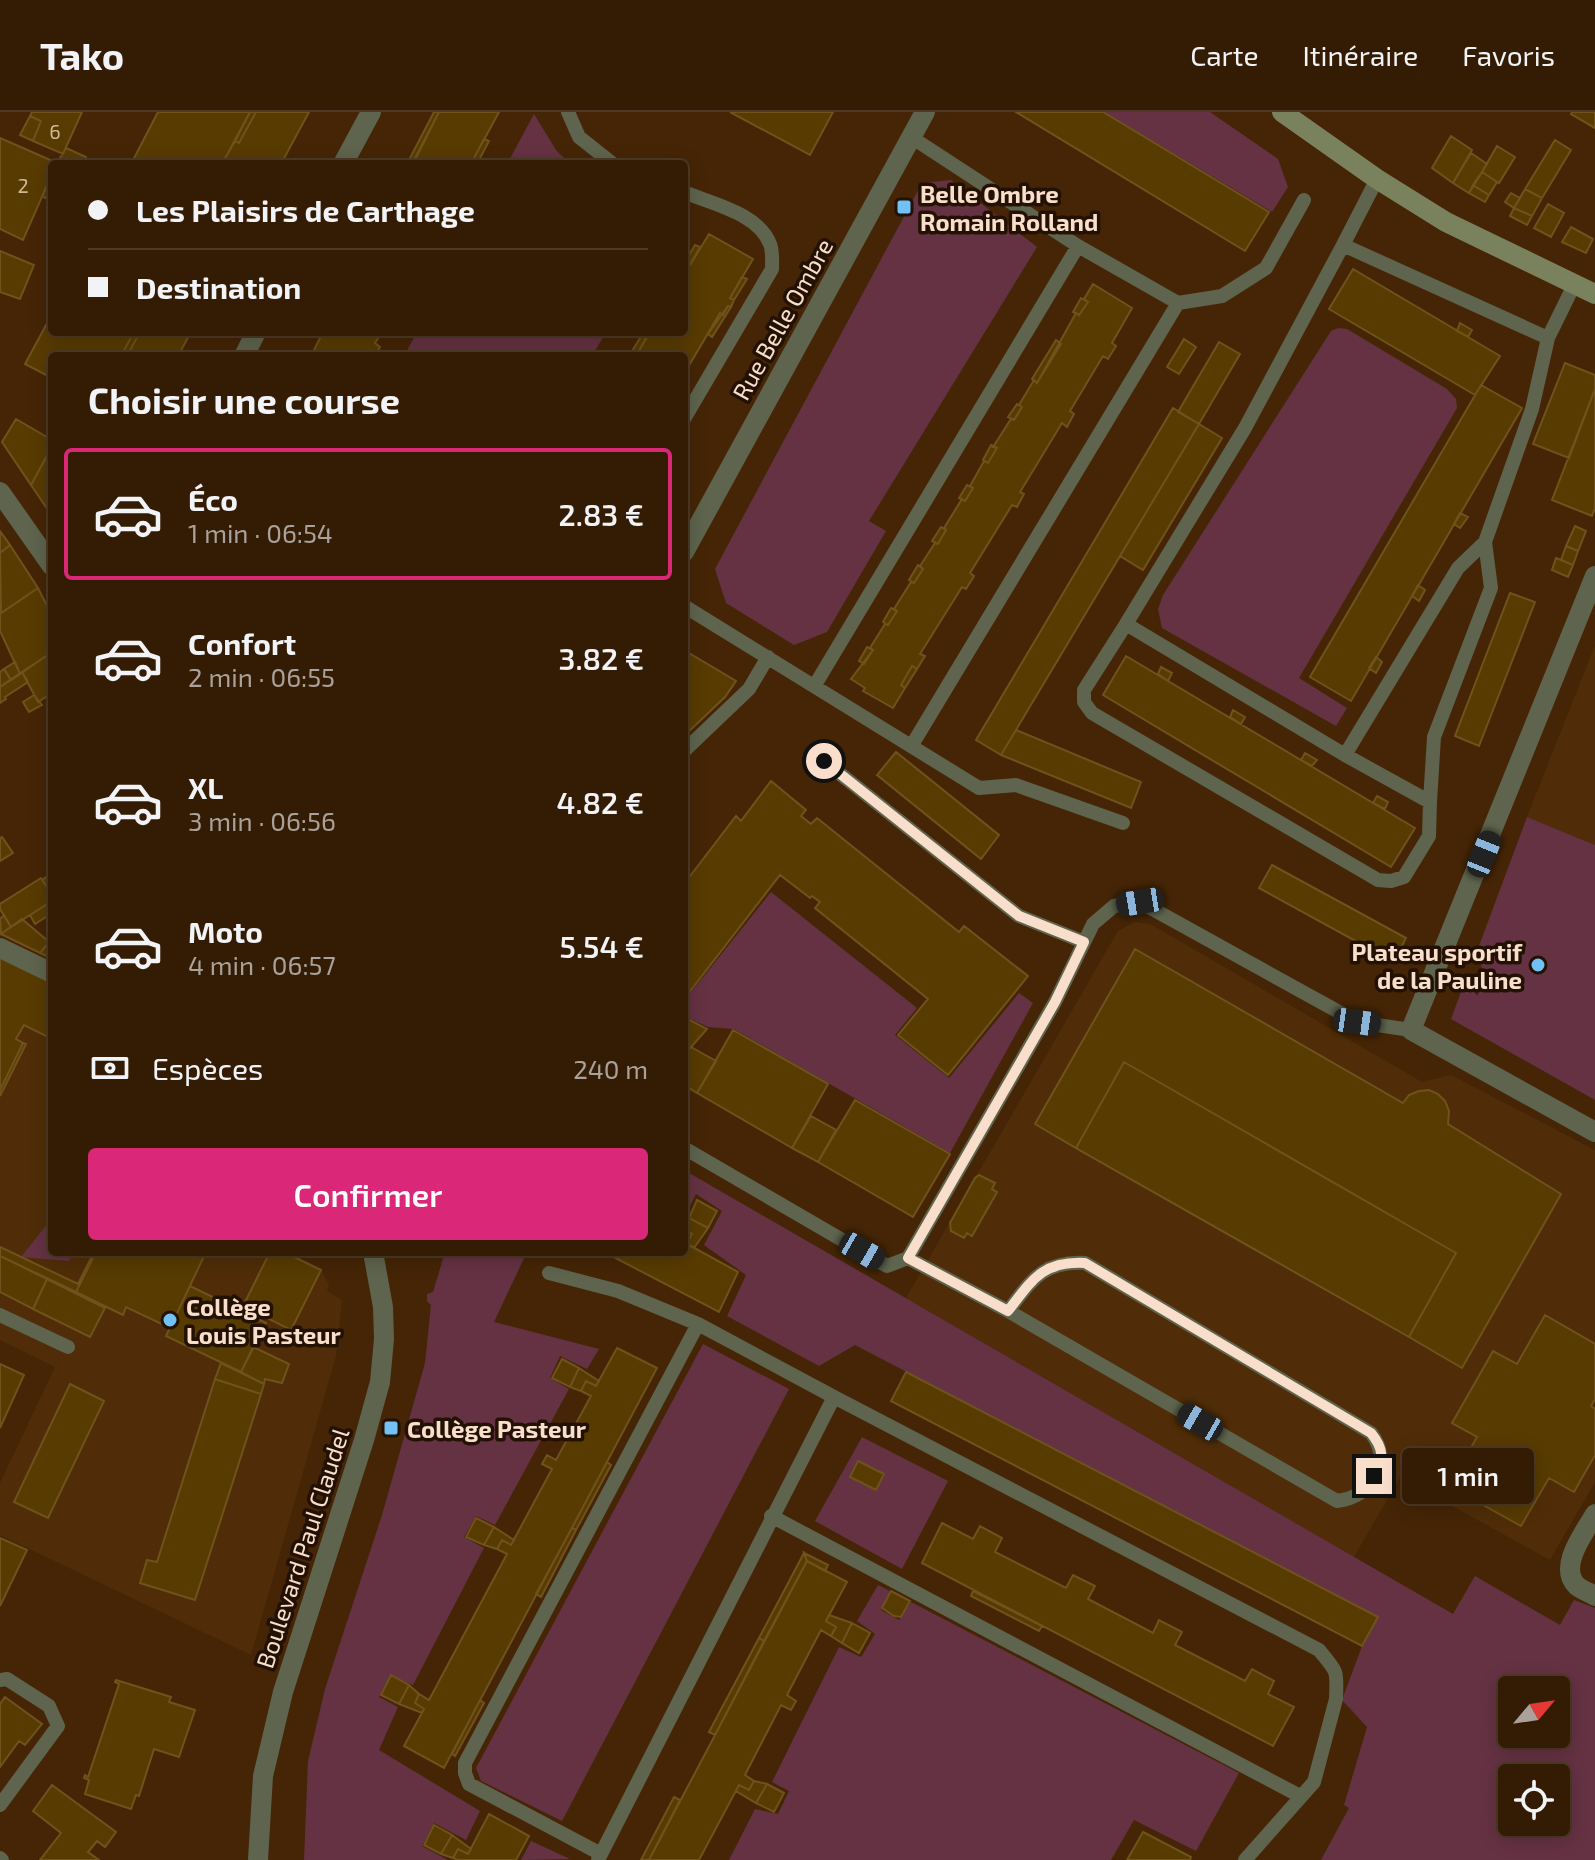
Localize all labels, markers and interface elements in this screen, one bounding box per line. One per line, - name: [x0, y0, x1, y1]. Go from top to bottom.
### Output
- text: Tako: [40, 32, 124, 78]
- text: Carte: [1190, 38, 1259, 72]
- text: Itinéraire: [1303, 38, 1418, 72]
- text: Favoris: [1462, 38, 1555, 72]
- house number: 6: [49, 119, 61, 143]
- house number: 2: [17, 173, 29, 197]
- place label: Belle Ombre Romain Rolland: [920, 179, 1098, 236]
- text: Les Plaisirs de Carthage: [136, 192, 475, 228]
- marker: Belle Ombre Romain Rolland: [895, 198, 913, 216]
- street label: Rue Belle Ombre: [726, 233, 838, 405]
- text: Destination: [136, 269, 301, 305]
- text: Choisir une course: [88, 378, 400, 421]
- icon: car: [92, 478, 164, 550]
- text: Éco: [188, 481, 238, 517]
- text: 2.83 €: [559, 496, 644, 532]
- text: 1 min · 06:54: [188, 517, 333, 548]
- icon: car: [92, 622, 164, 694]
- text: Confort: [188, 625, 296, 661]
- text: 3.82 €: [559, 640, 644, 676]
- text: 2 min · 06:55: [188, 661, 335, 692]
- route start: [806, 743, 842, 779]
- icon: car: [92, 766, 164, 838]
- text: XL: [188, 769, 223, 805]
- text: 4.82 €: [557, 784, 644, 820]
- text: 3 min · 06:56: [188, 805, 336, 836]
- car: [1464, 827, 1504, 881]
- car: [1114, 886, 1166, 918]
- icon: car: [92, 910, 164, 982]
- text: Moto: [188, 913, 263, 949]
- text: 5.54 €: [560, 928, 644, 964]
- place label: Plateau sportif de la Pauline: [1351, 937, 1523, 994]
- text: 4 min · 06:57: [188, 949, 336, 980]
- marker: Plateau sportif de la Pauline: [1529, 956, 1547, 974]
- car: [1332, 1007, 1382, 1037]
- icon: cash: [88, 1046, 132, 1090]
- text: Espèces: [152, 1050, 263, 1086]
- text: 240 m: [573, 1053, 648, 1084]
- button: Confirmer: [88, 1148, 648, 1240]
- car: [835, 1229, 889, 1273]
- place label: Collège Louis Pasteur: [186, 1292, 342, 1349]
- marker: Collège Louis Pasteur: [161, 1311, 179, 1329]
- car: [1173, 1400, 1227, 1444]
- place label: Collège Pasteur: [407, 1414, 587, 1443]
- marker: Collège Pasteur: [382, 1419, 400, 1437]
- street label: Boulevard Paul Claudel: [249, 1424, 355, 1672]
- callout: 1 min: [1402, 1448, 1534, 1504]
- route end: [1356, 1458, 1392, 1494]
- text: 1 min: [1437, 1460, 1499, 1491]
- north arrow: [1498, 1676, 1570, 1748]
- map controls: [1498, 1676, 1570, 1836]
- button: locate: [1498, 1764, 1570, 1836]

